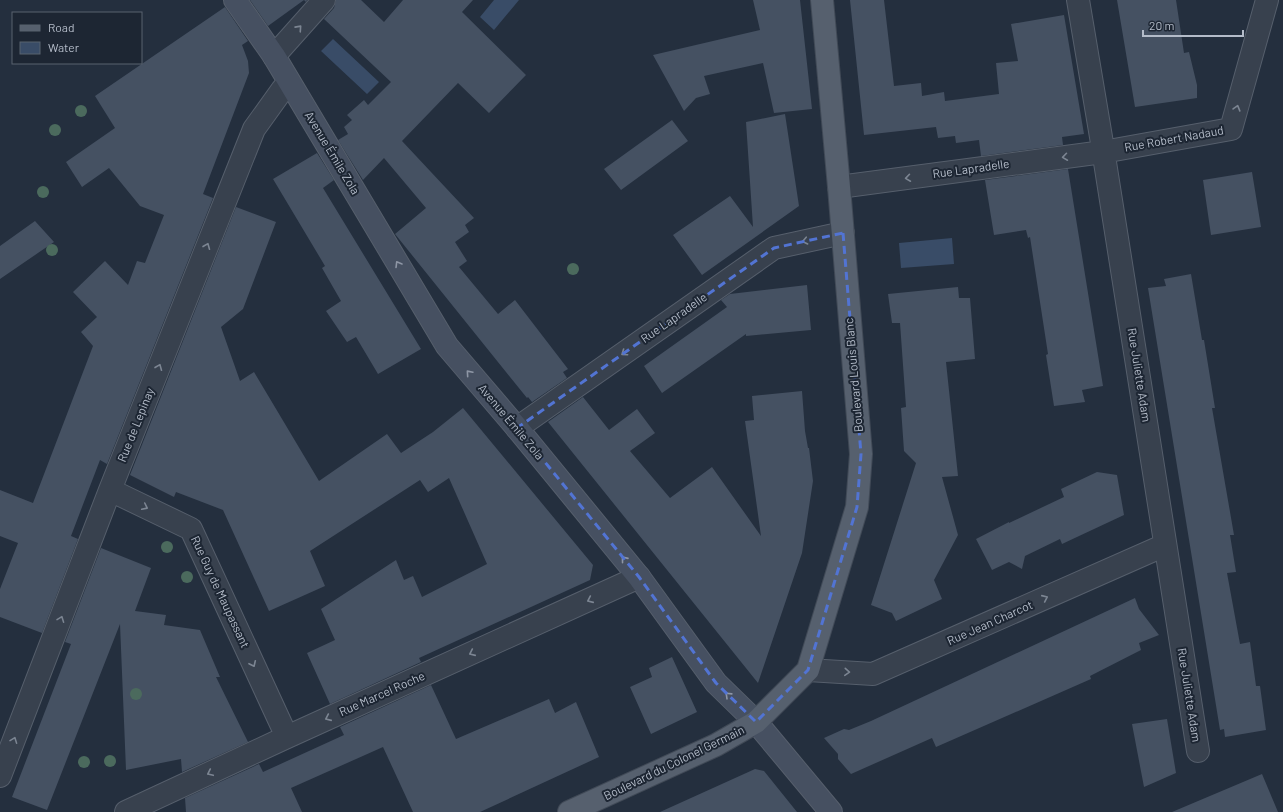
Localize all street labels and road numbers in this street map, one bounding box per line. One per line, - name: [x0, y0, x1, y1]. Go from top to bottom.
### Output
- street label: Avenue Émile Zola: [303, 108, 363, 197]
- street label: Rue Robert Nadaud: [1123, 122, 1225, 154]
- street label: Rue Lapradelle: [932, 156, 1010, 180]
- street label: Rue Lapradelle: [638, 289, 709, 345]
- street label: Boulevard Louis Blanc: [841, 317, 865, 433]
- street label: Rue Juliette Adam: [1126, 327, 1154, 423]
- street label: Avenue Émile Zola: [476, 381, 547, 462]
- street label: Rue de Lepinay: [114, 385, 157, 464]
- street label: Rue Guy de Maupassant: [189, 533, 253, 650]
- street label: Rue Jean Charcot: [945, 597, 1034, 647]
- street label: Rue Juliette Adam: [1176, 647, 1204, 743]
- street label: Rue Marcel Roche: [337, 668, 427, 718]
- street label: Boulevard du Colonel Germain: [601, 722, 746, 802]

